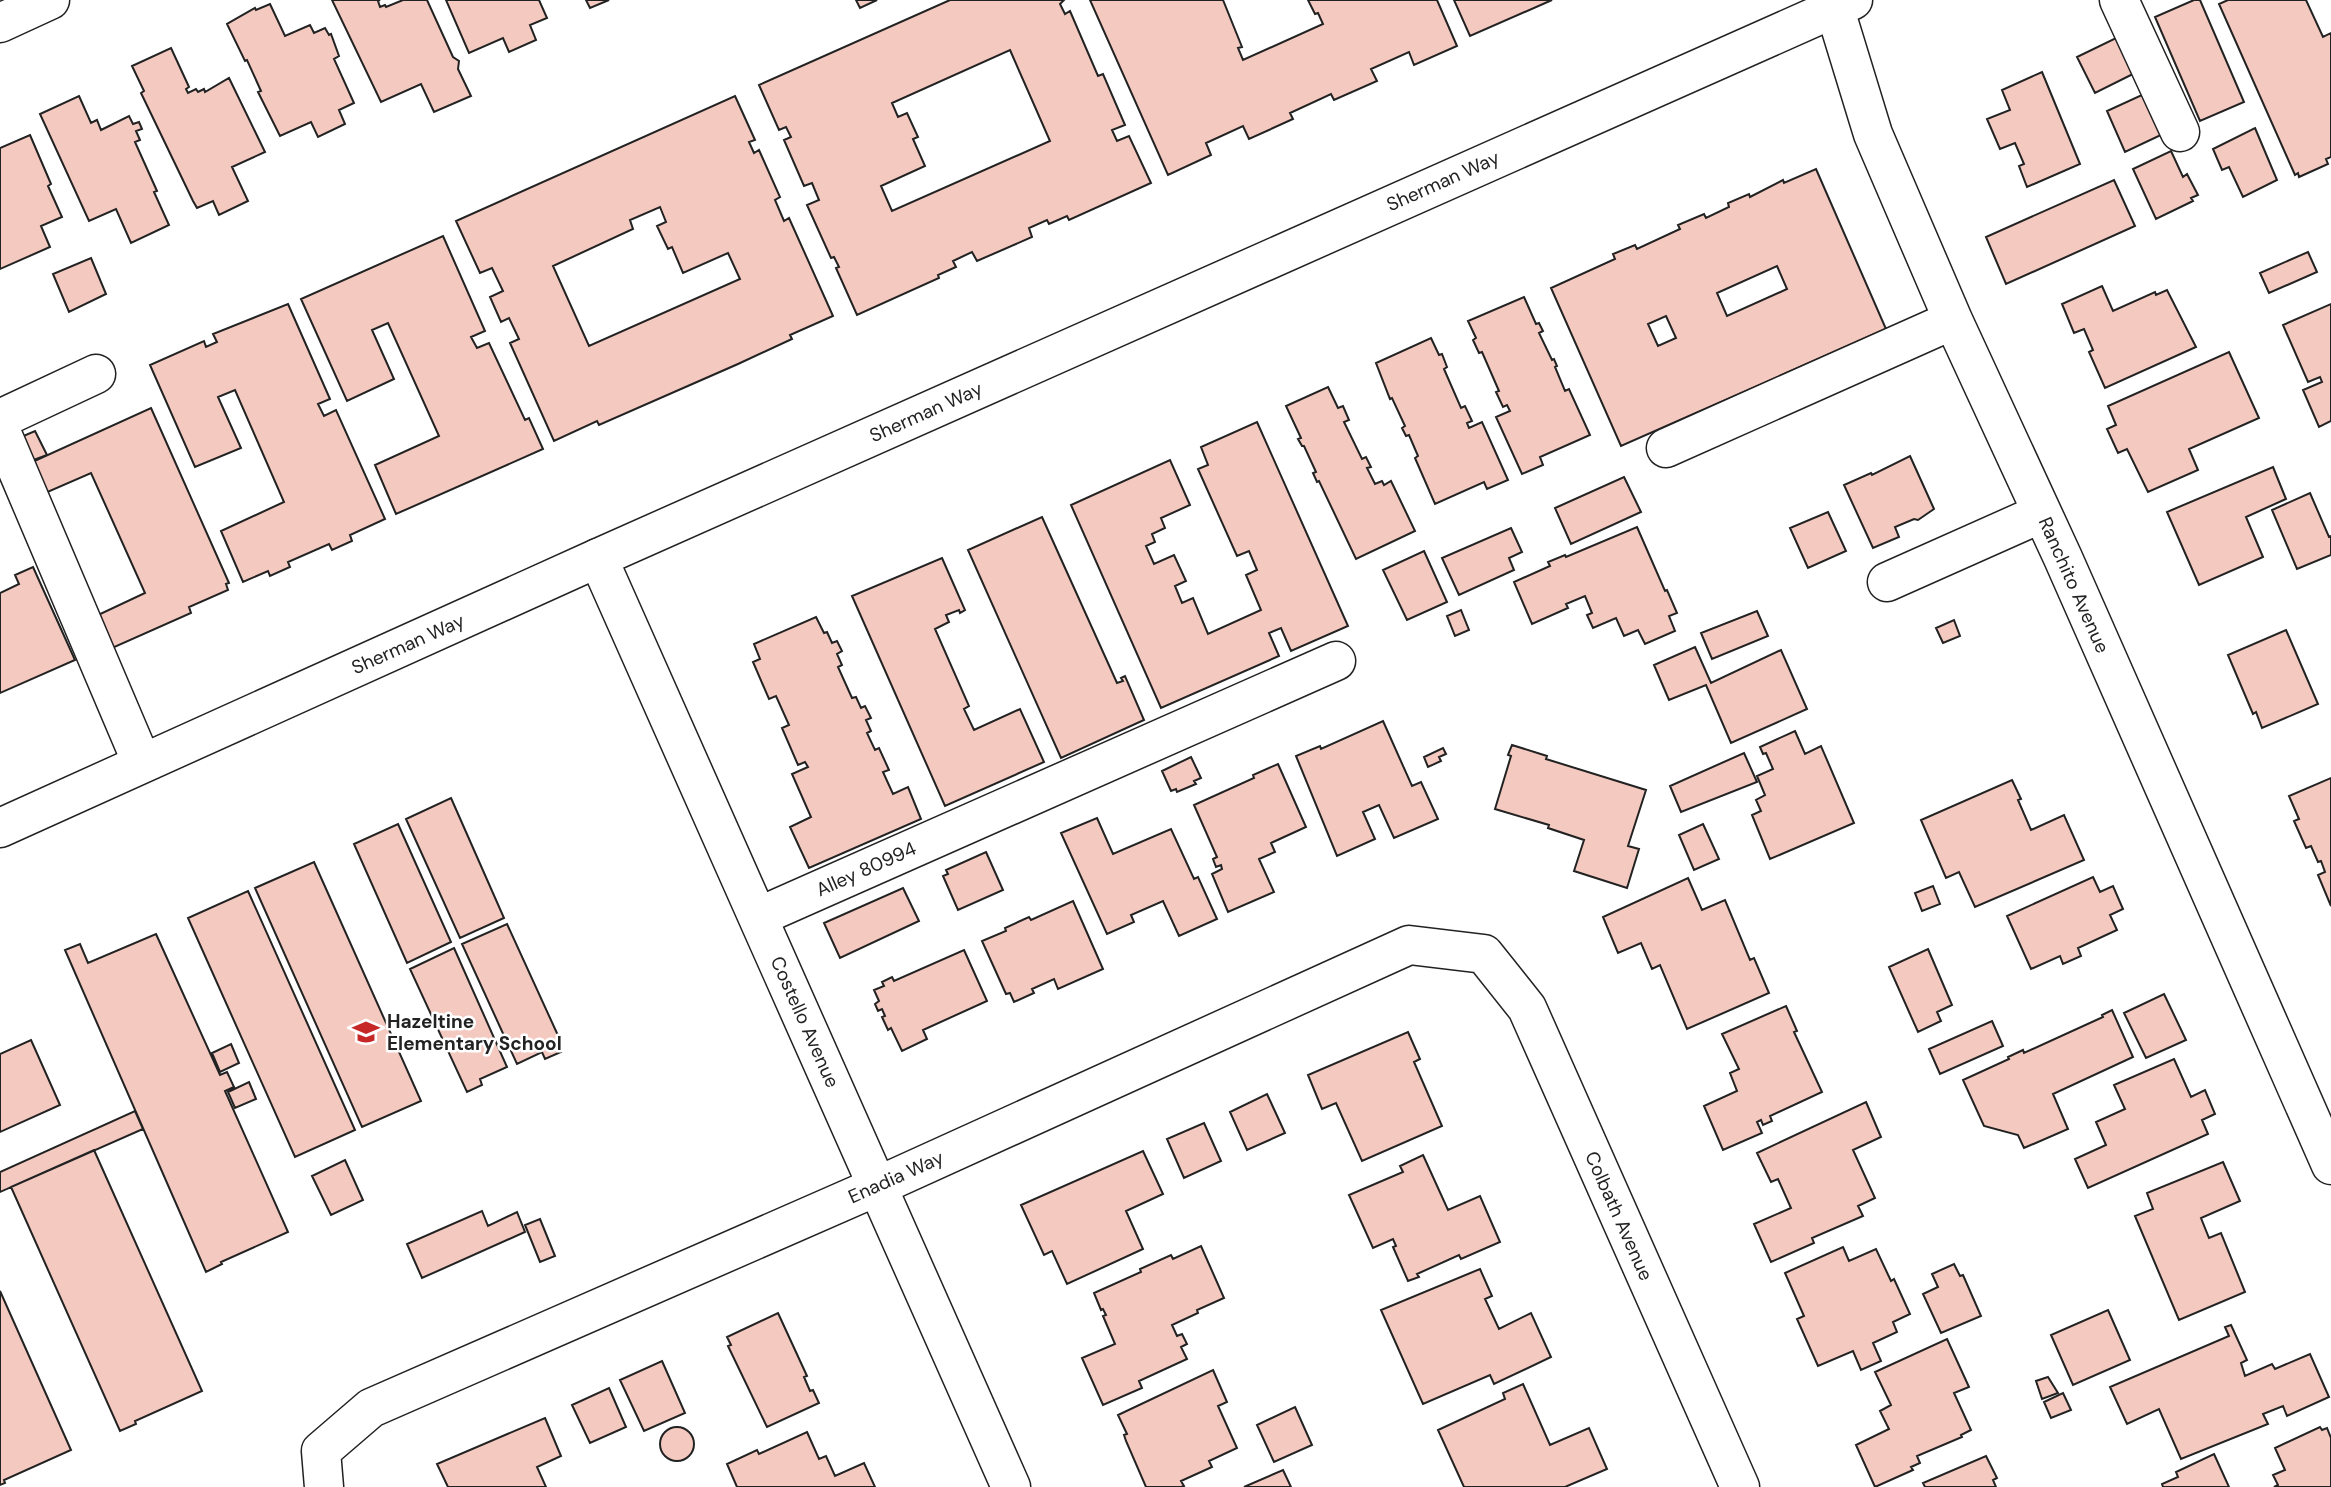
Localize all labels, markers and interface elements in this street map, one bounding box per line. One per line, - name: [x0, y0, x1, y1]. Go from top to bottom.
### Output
- street label: Sherman Way: [1383, 145, 1504, 217]
- street label: Sherman Way: [866, 376, 987, 448]
- street label: Ranchito Avenue: [2033, 513, 2115, 657]
- street label: Sherman Way: [348, 608, 469, 680]
- street label: Alley 80994: [812, 836, 920, 902]
- street label: Costello Avenue: [765, 952, 845, 1092]
- place label: Hazeltine Elementary School: [387, 1009, 562, 1056]
- school or university icon: Hazeltine Elementary School: [351, 1017, 381, 1047]
- street label: Enadia Way: [844, 1145, 948, 1209]
- street label: Colbath Avenue: [1579, 1147, 1659, 1285]

